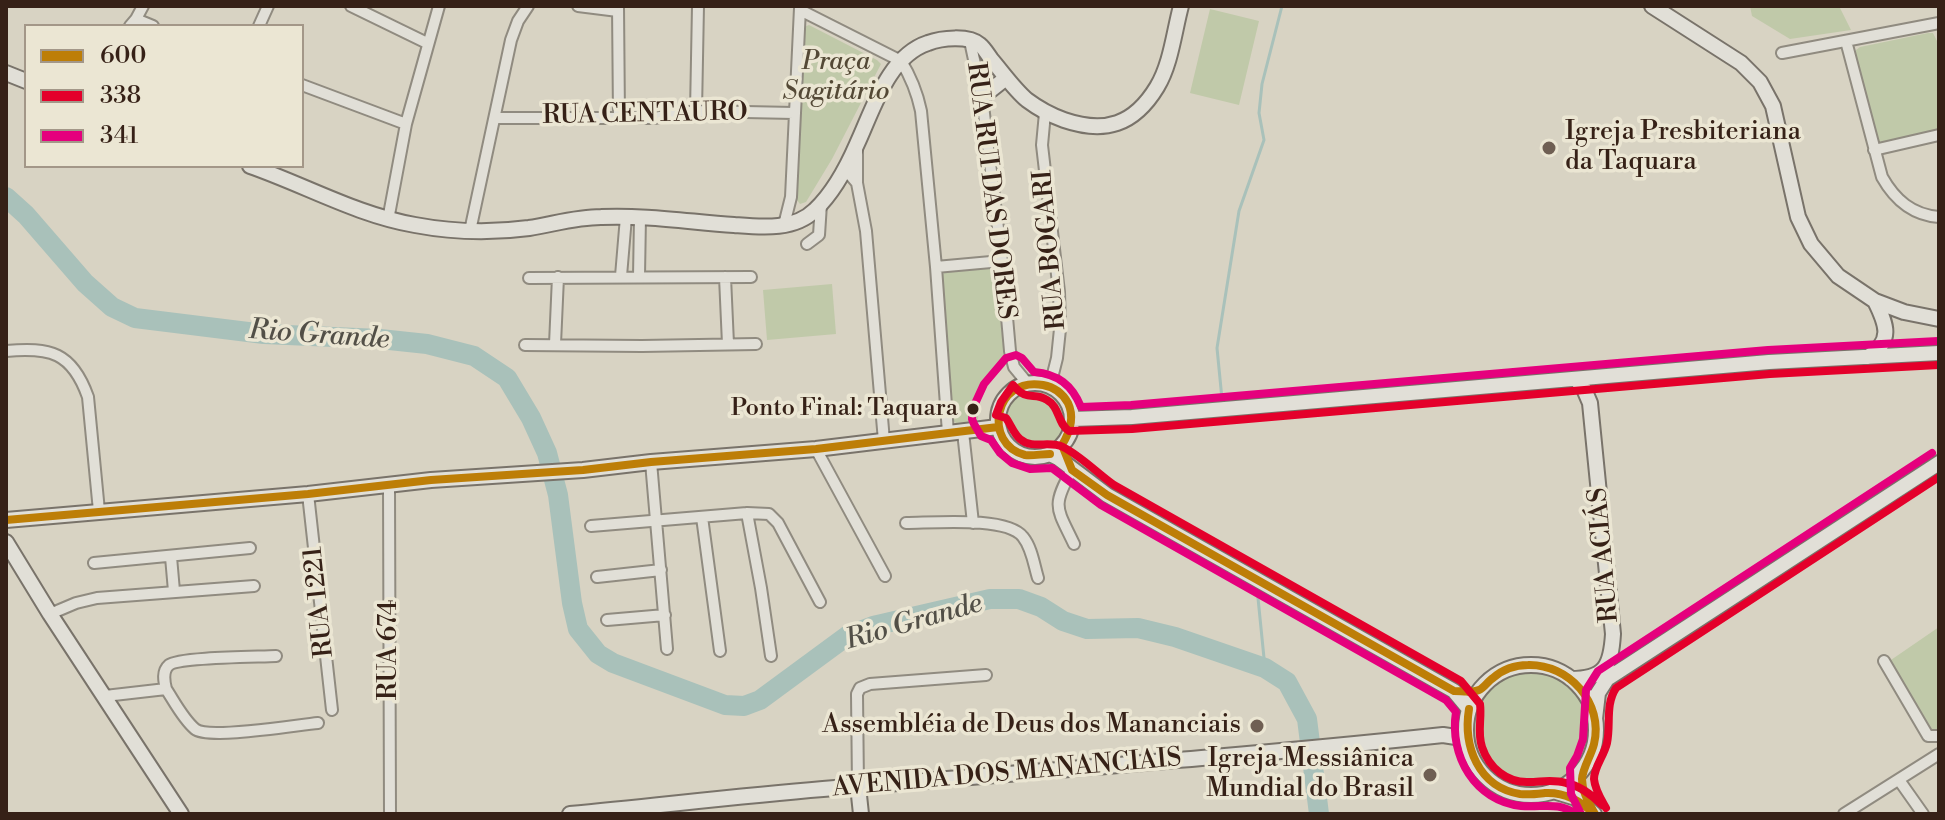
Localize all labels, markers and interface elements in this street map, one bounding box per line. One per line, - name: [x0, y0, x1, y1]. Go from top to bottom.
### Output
- legend: [24, 24, 304, 168]
- text: 600: [100, 41, 146, 71]
- park label: Praça Sagitário: [783, 47, 889, 108]
- street label: RUA RUI DAS DORES: [959, 60, 1021, 322]
- text: 338: [100, 81, 141, 111]
- street label: RUA CENTAURO: [542, 98, 748, 132]
- place label: Igreja Presbiteriana da Taquara: [1565, 117, 1801, 178]
- text: 341: [100, 121, 138, 151]
- marker: Igreja Presbiteriana da Taquara: [1540, 139, 1558, 157]
- street label: RUA BOGARI: [1028, 169, 1074, 331]
- water label: Rio Grande: [248, 314, 390, 358]
- place label: Ponto Final: Taquara: [731, 395, 958, 423]
- marker: Ponto Final: Taquara: [965, 401, 981, 417]
- street label: RUA ACIÁS: [1584, 486, 1626, 624]
- street label: RUA 1221: [299, 545, 341, 659]
- water label: Rio Grande: [842, 587, 986, 659]
- street label: RUA 674: [374, 600, 406, 700]
- place label: Assembléia de Deus dos Mananciais: [822, 710, 1241, 742]
- marker: Assembléia de Deus dos Mananciais: [1248, 717, 1266, 735]
- street label: AVENIDA DOS MANANCIAIS: [831, 743, 1183, 805]
- place label: Igreja Messiânica Mundial do Brasil: [1206, 744, 1414, 806]
- marker: Igreja Messiânica Mundial do Brasil: [1421, 766, 1439, 784]

